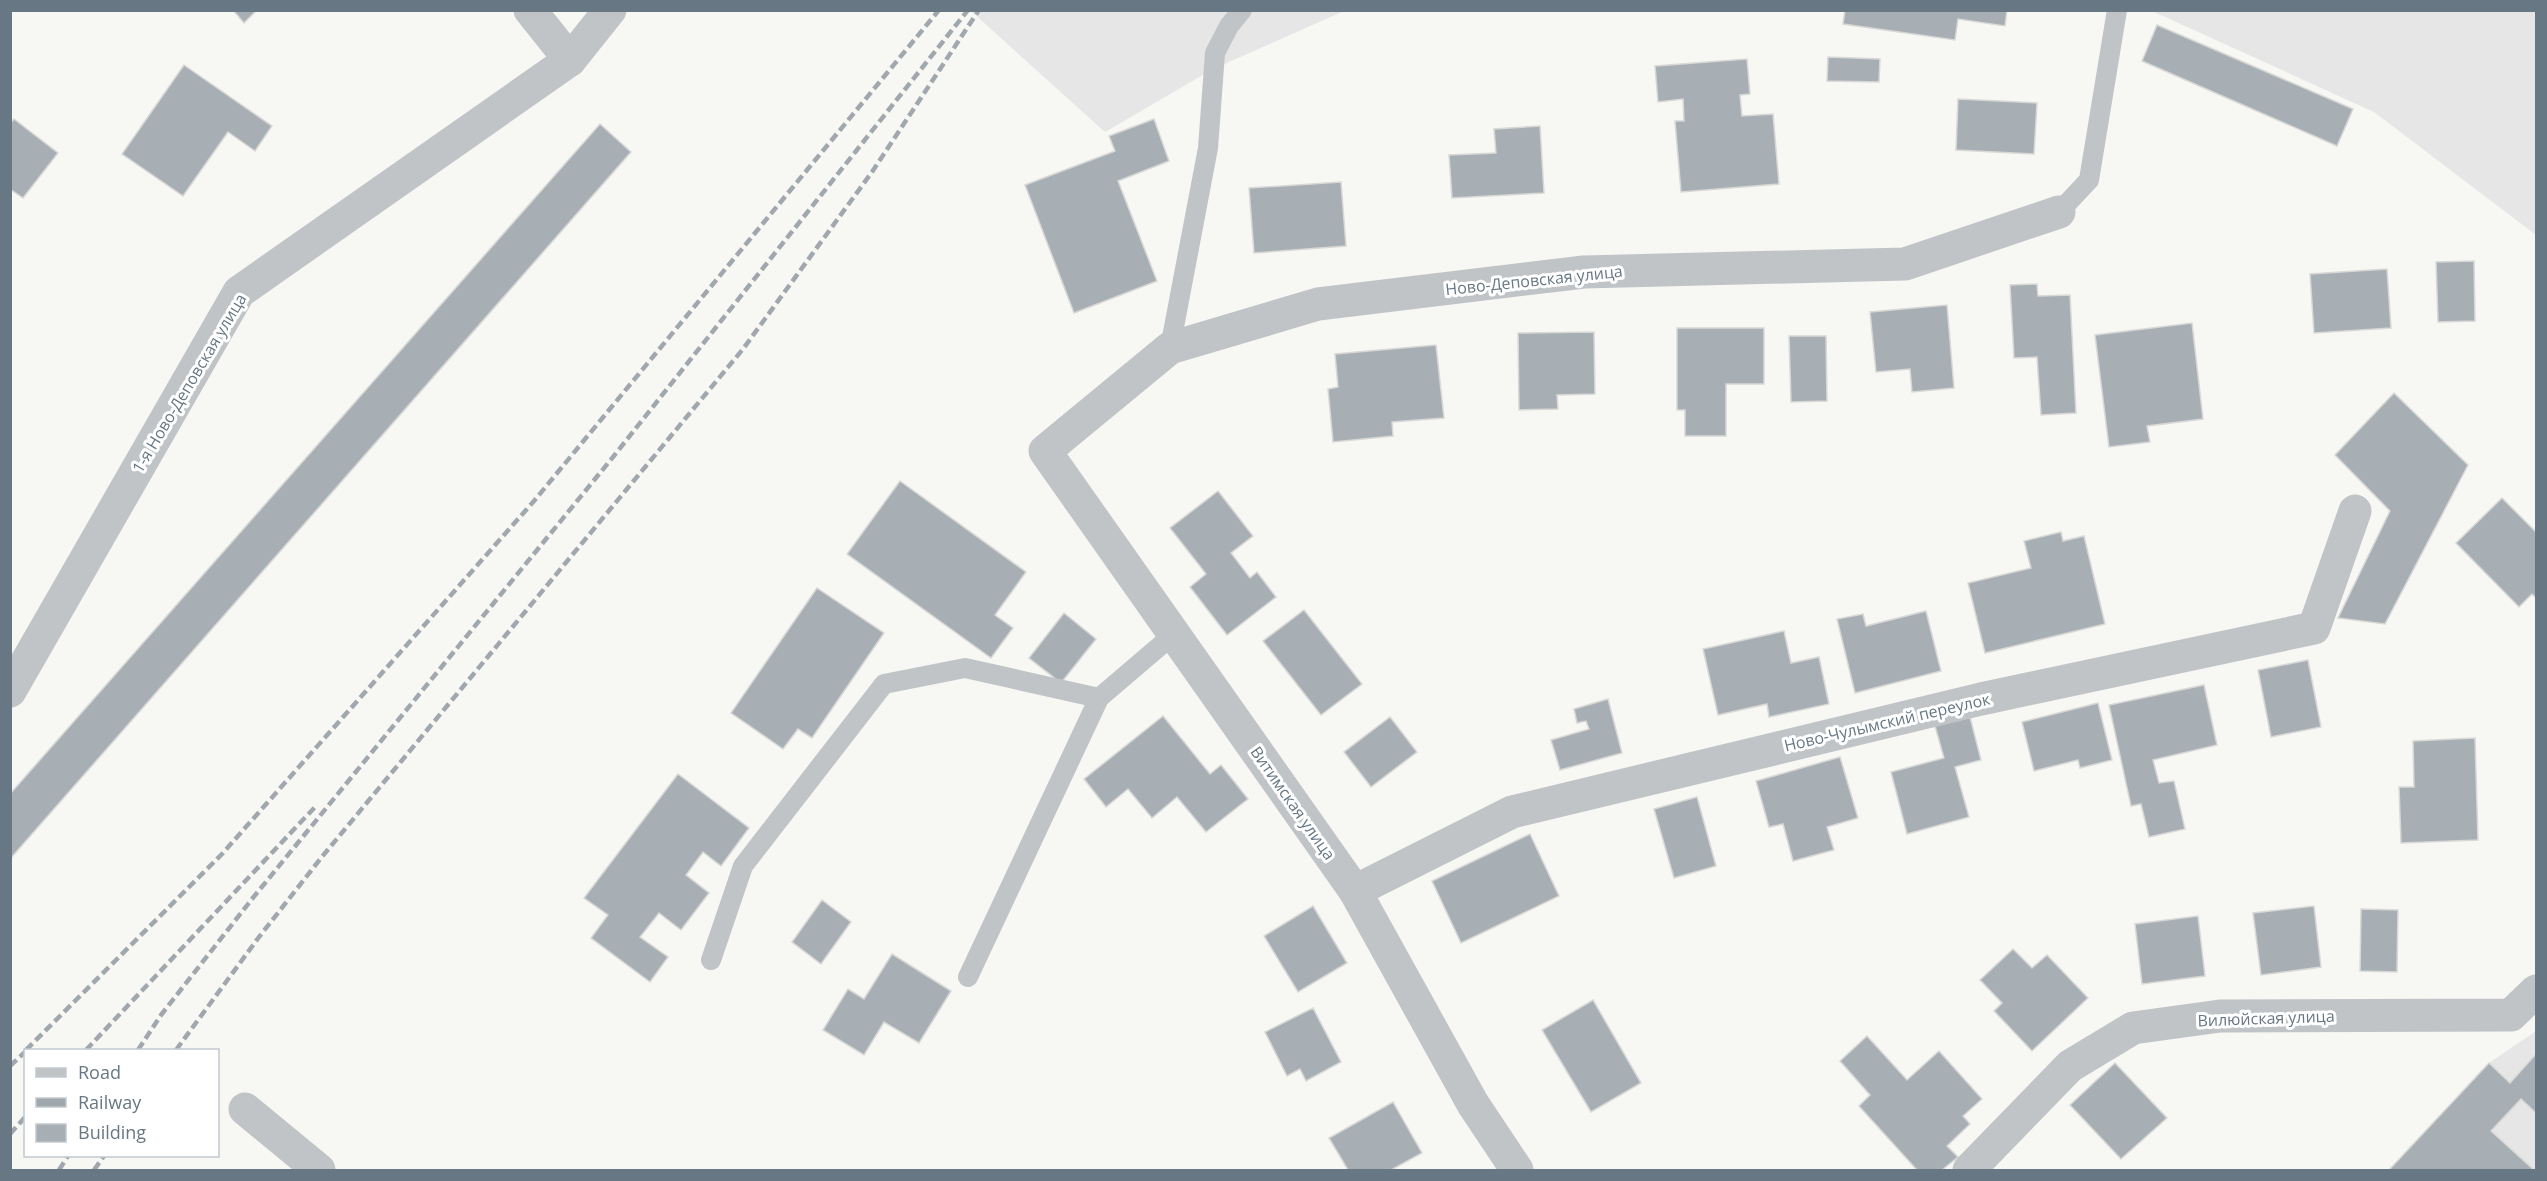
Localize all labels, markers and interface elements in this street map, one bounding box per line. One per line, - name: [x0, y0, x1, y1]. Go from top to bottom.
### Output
- street label: Ново-Деповская улица: [1444, 260, 1624, 300]
- street label: 1-я Ново-Деповская улица: [127, 289, 251, 477]
- street label: Ново-Чулымский переулок: [1782, 687, 1993, 756]
- street label: Витимская улица: [1246, 742, 1340, 864]
- street label: Вилюйская улица: [2197, 1005, 2335, 1031]
- legend: [24, 1049, 219, 1157]
- text: Road: [78, 1060, 121, 1084]
- text: Railway: [78, 1090, 142, 1114]
- text: Building: [78, 1120, 146, 1144]

